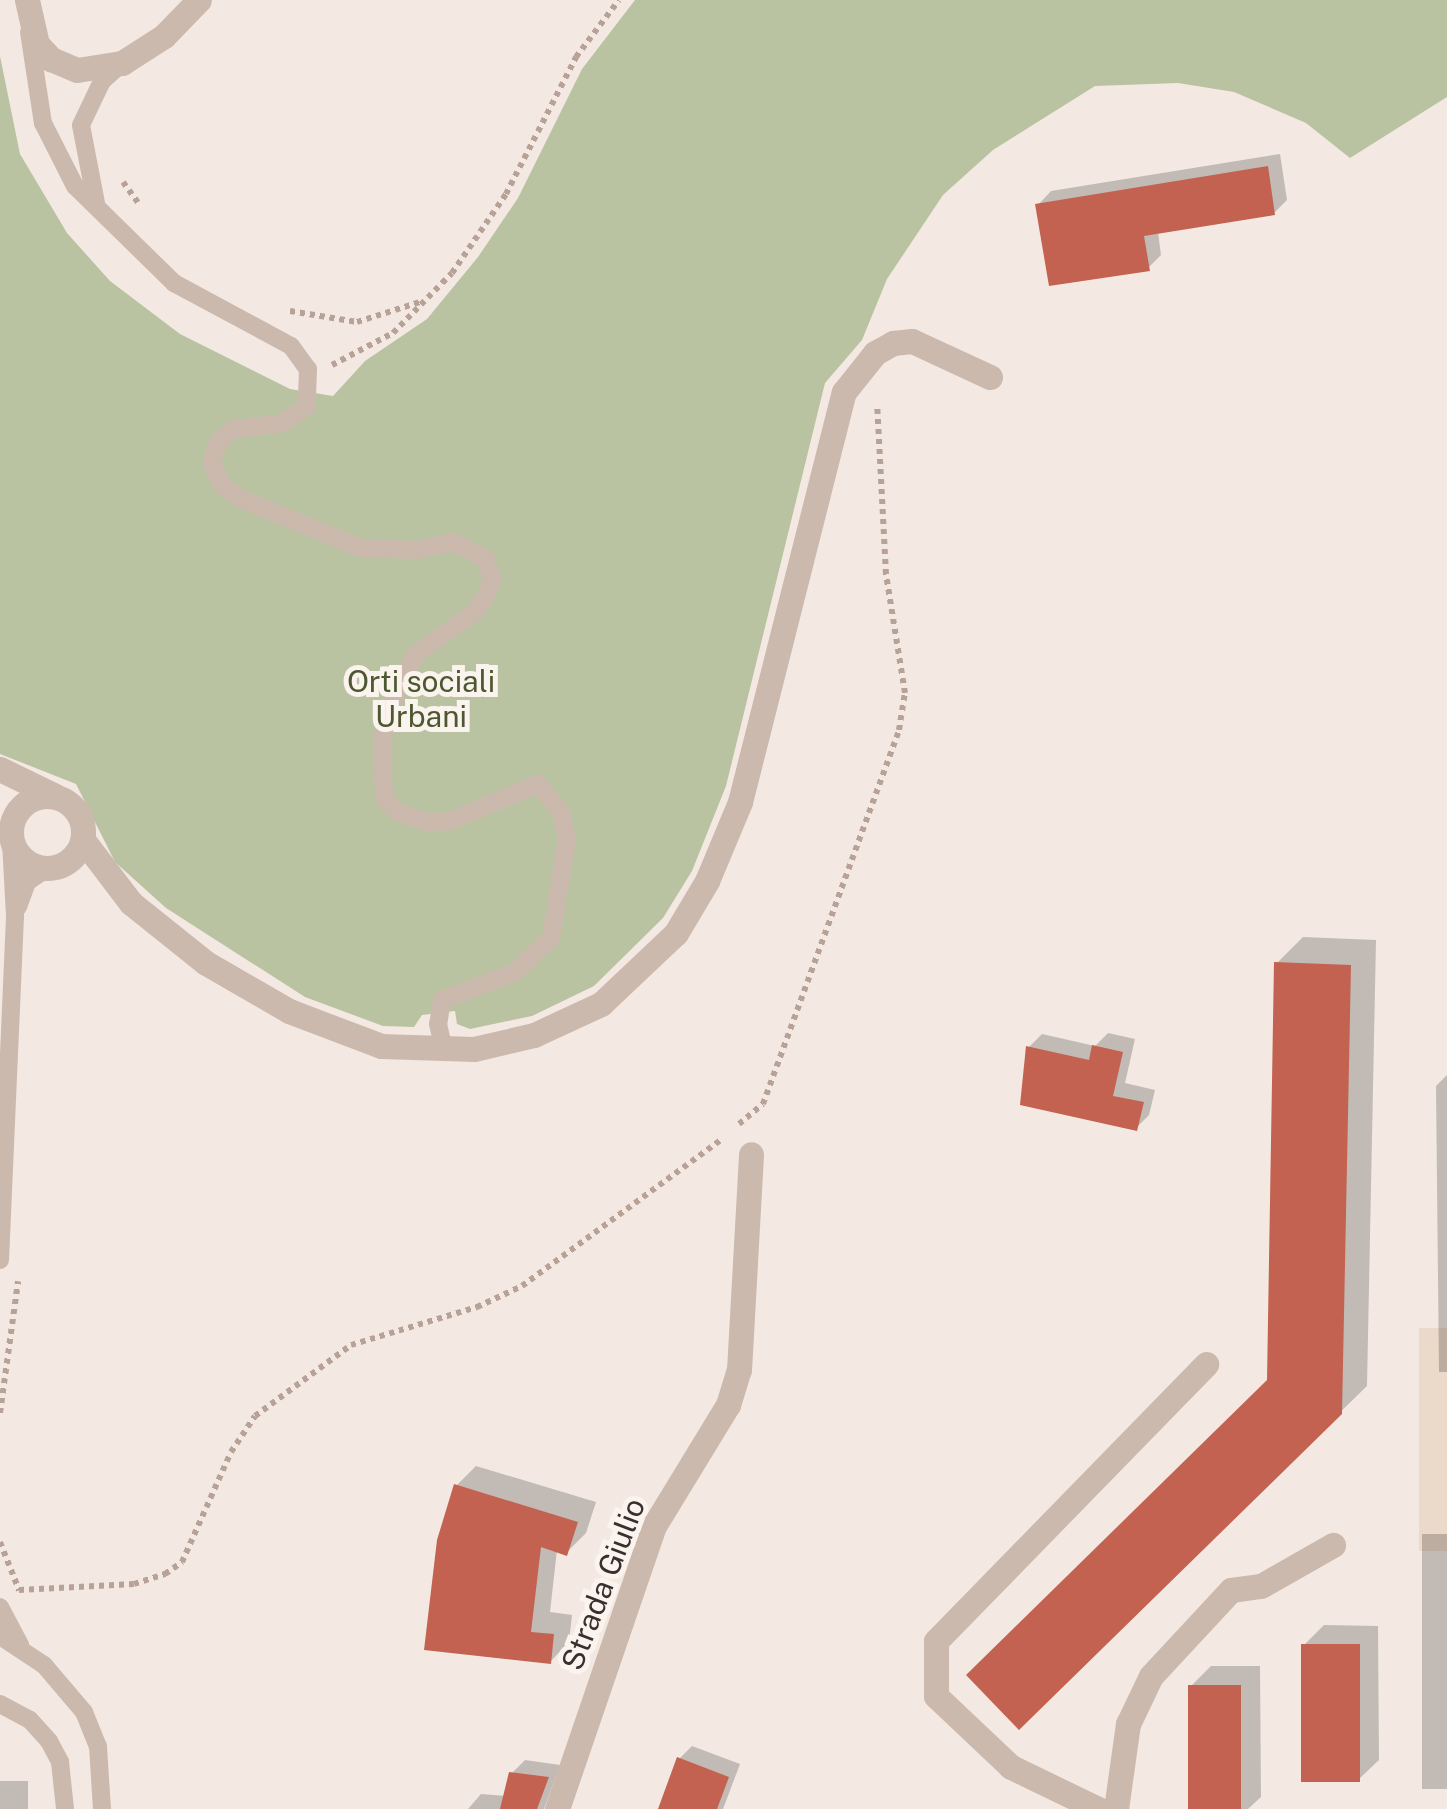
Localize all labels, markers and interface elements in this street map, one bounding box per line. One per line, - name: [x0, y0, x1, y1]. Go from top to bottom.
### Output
- park label: Orti sociali Urbani: [347, 663, 495, 734]
- street label: Strada Giulio: [554, 1493, 652, 1675]

